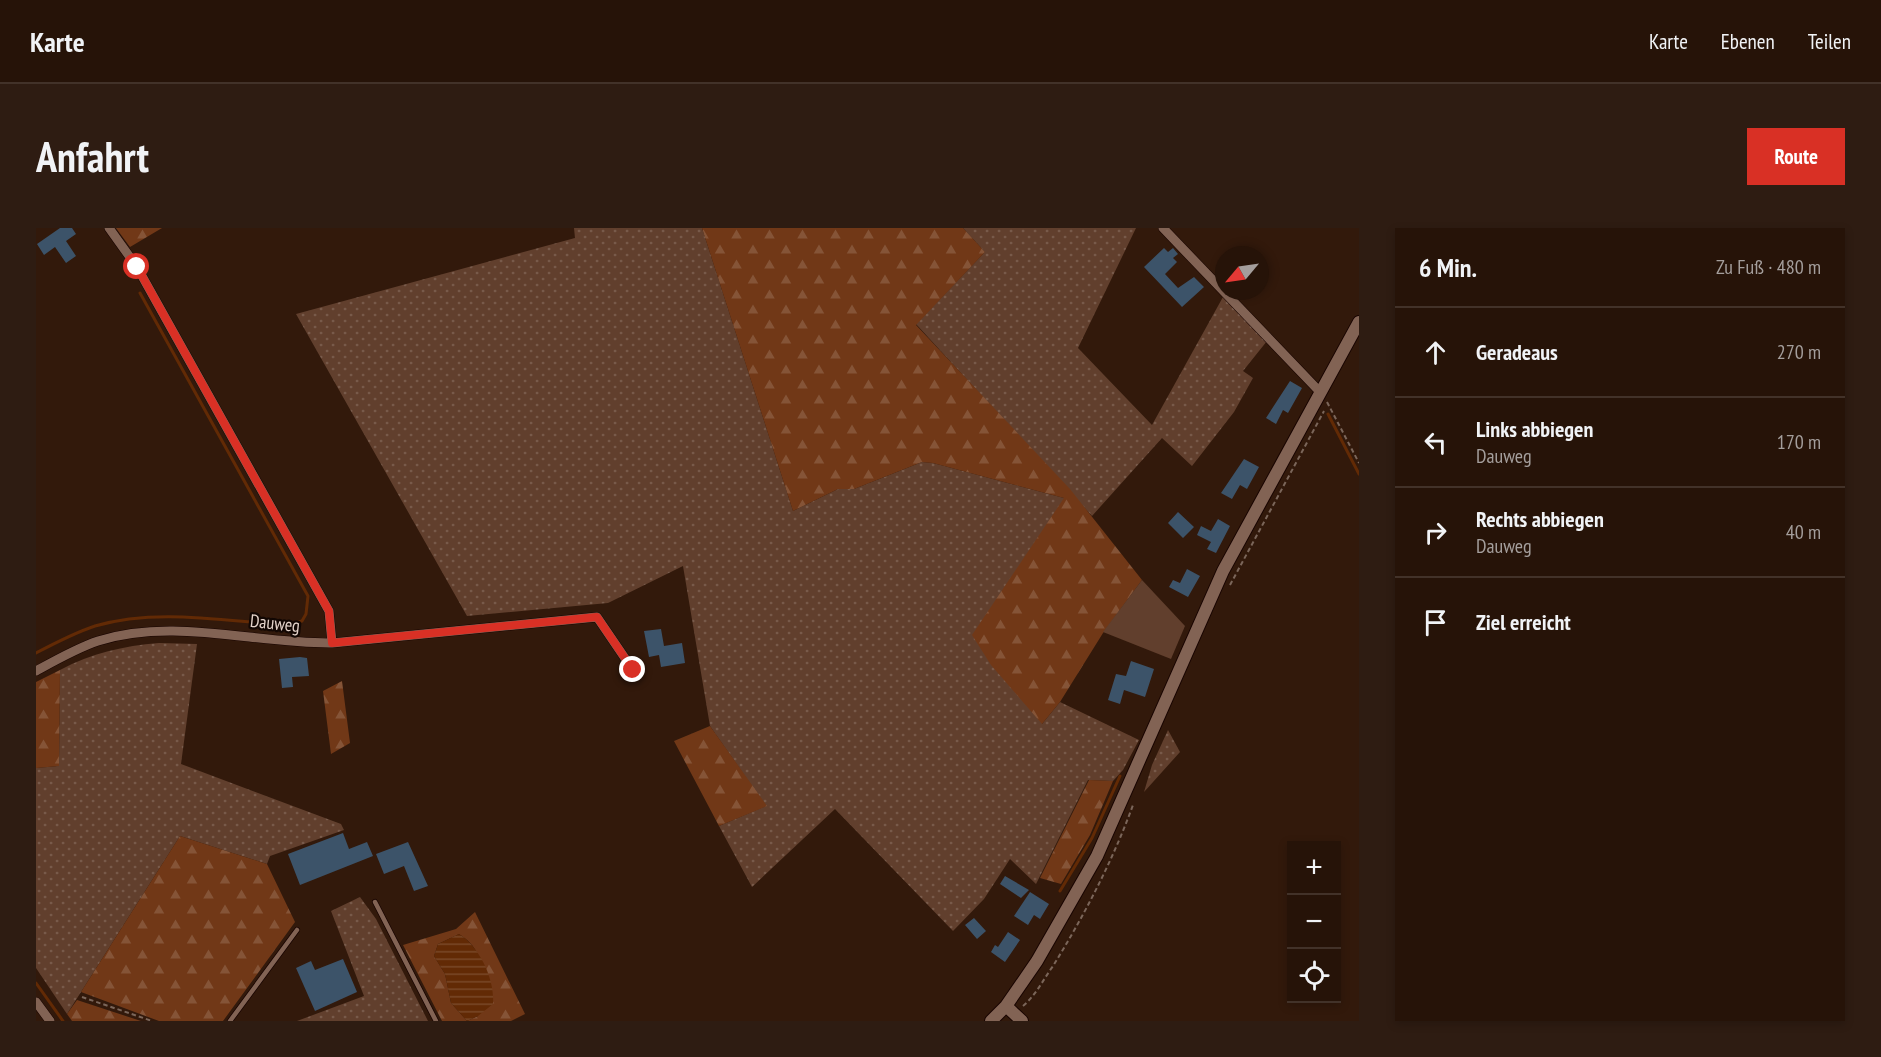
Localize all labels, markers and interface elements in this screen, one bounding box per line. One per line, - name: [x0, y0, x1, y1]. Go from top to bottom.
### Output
- text: Karte: [30, 23, 85, 60]
- text: Karte: [1649, 28, 1688, 55]
- text: Ebenen: [1721, 28, 1775, 55]
- text: Teilen: [1808, 28, 1851, 55]
- button: Route: [1747, 128, 1845, 185]
- text: Anfahrt: [36, 129, 149, 184]
- north arrow: [1215, 246, 1269, 300]
- text: 6 Min.: [1419, 251, 1477, 284]
- route start: [123, 253, 149, 279]
- text: Zu Fuß · 480 m: [1716, 254, 1821, 280]
- icon: ahead: [1419, 336, 1452, 369]
- text: Geradeaus: [1476, 338, 1558, 366]
- text: 270 m: [1777, 339, 1821, 365]
- text: Links abbiegen: [1476, 415, 1593, 443]
- icon: left: [1419, 426, 1452, 459]
- text: 170 m: [1777, 429, 1821, 455]
- text: Dauweg: [1476, 443, 1532, 469]
- text: Rechts abbiegen: [1476, 505, 1604, 533]
- icon: right: [1419, 516, 1452, 549]
- text: 40 m: [1786, 519, 1821, 545]
- text: Dauweg: [1476, 533, 1532, 559]
- icon: arrive: [1419, 606, 1452, 639]
- text: Ziel erreicht: [1476, 608, 1571, 636]
- street label: Dauweg: [249, 609, 301, 637]
- route end: [619, 656, 645, 682]
- map controls: [1287, 841, 1341, 1003]
- button: +: [1287, 841, 1341, 895]
- button: −: [1287, 895, 1341, 949]
- button: locate: [1287, 949, 1341, 1003]

